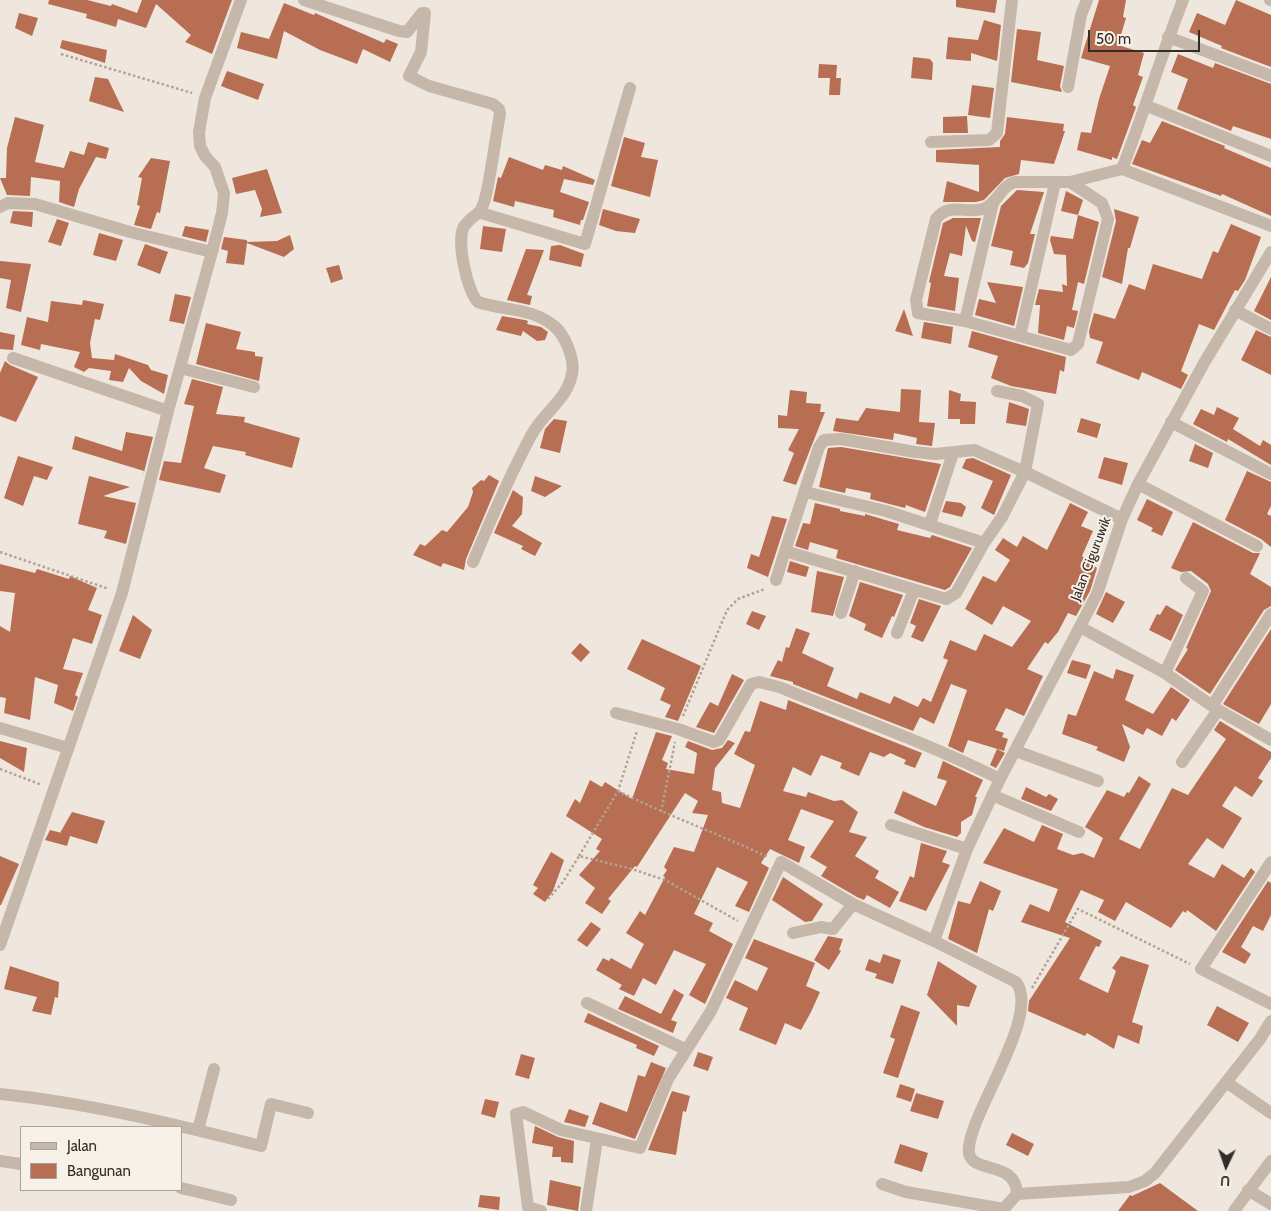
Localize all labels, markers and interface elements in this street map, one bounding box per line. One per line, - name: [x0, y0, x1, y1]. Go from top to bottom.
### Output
- scale bar: [1091, 20, 1204, 52]
- text: 50 m: [1096, 30, 1131, 48]
- street label: Jalan Ciguruwik: [1067, 515, 1115, 603]
- legend: [20, 1126, 182, 1191]
- text: Jalan: [67, 1137, 97, 1155]
- north arrow: [1201, 1141, 1251, 1191]
- text: Bangunan: [67, 1162, 131, 1180]
- text: U: [1220, 1172, 1231, 1190]

